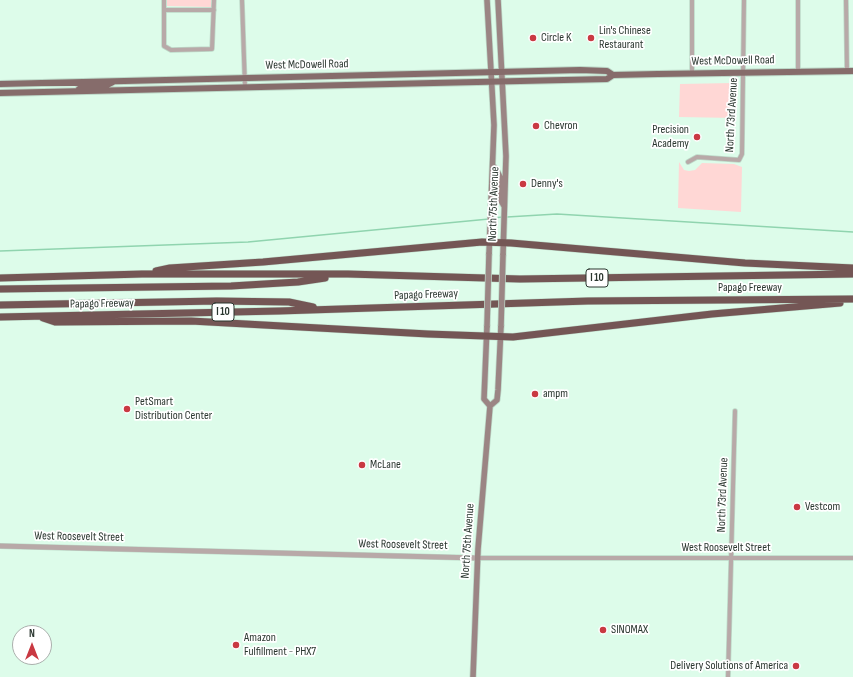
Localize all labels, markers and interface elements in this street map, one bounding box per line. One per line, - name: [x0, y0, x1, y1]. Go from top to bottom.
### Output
- place label: Lin's Chinese Restaurant: [599, 24, 651, 52]
- place label: Circle K: [541, 31, 572, 45]
- marker: Circle K: [528, 33, 538, 43]
- marker: Lin's Chinese Restaurant: [586, 33, 596, 43]
- street label: West McDowell Road: [691, 53, 775, 69]
- street label: West McDowell Road: [265, 57, 349, 73]
- street label: North 73rd Avenue: [723, 77, 741, 153]
- place label: Chevron: [544, 119, 578, 133]
- marker: Chevron: [531, 121, 541, 131]
- place label: Precision Academy: [652, 123, 689, 151]
- marker: Precision Academy: [692, 132, 702, 142]
- street label: North 75th Avenue: [485, 166, 503, 242]
- place label: Denny's: [531, 177, 563, 191]
- marker: Denny's: [518, 179, 528, 189]
- road number: I 10: [586, 269, 608, 287]
- street label: Papago Freeway: [718, 281, 782, 295]
- street label: Papago Freeway: [394, 287, 458, 303]
- street label: Papago Freeway: [70, 296, 134, 312]
- road number: I 10: [212, 303, 234, 321]
- place label: ampm: [543, 387, 568, 401]
- marker: ampm: [530, 389, 540, 399]
- place label: PetSmart Distribution Center: [135, 395, 212, 423]
- marker: PetSmart Distribution Center: [122, 404, 132, 414]
- street label: North 73rd Avenue: [715, 457, 731, 533]
- place label: McLane: [370, 458, 401, 472]
- marker: McLane: [357, 460, 367, 470]
- place label: Vestcom: [805, 500, 840, 514]
- marker: Vestcom: [792, 502, 802, 512]
- street label: North 75th Avenue: [458, 503, 478, 579]
- street label: West Roosevelt Street: [34, 529, 124, 545]
- street label: West Roosevelt Street: [358, 537, 448, 553]
- street label: West Roosevelt Street: [681, 541, 771, 555]
- place label: SINOMAX: [611, 623, 648, 637]
- north arrow: [12, 625, 52, 665]
- marker: SINOMAX: [598, 625, 608, 635]
- text: N: [29, 627, 35, 640]
- place label: Amazon Fulfillment - PHX7: [244, 631, 316, 659]
- marker: Amazon Fulfillment - PHX7: [231, 640, 241, 650]
- place label: Delivery Solutions of America: [670, 659, 788, 673]
- marker: Delivery Solutions of America: [791, 661, 801, 671]

